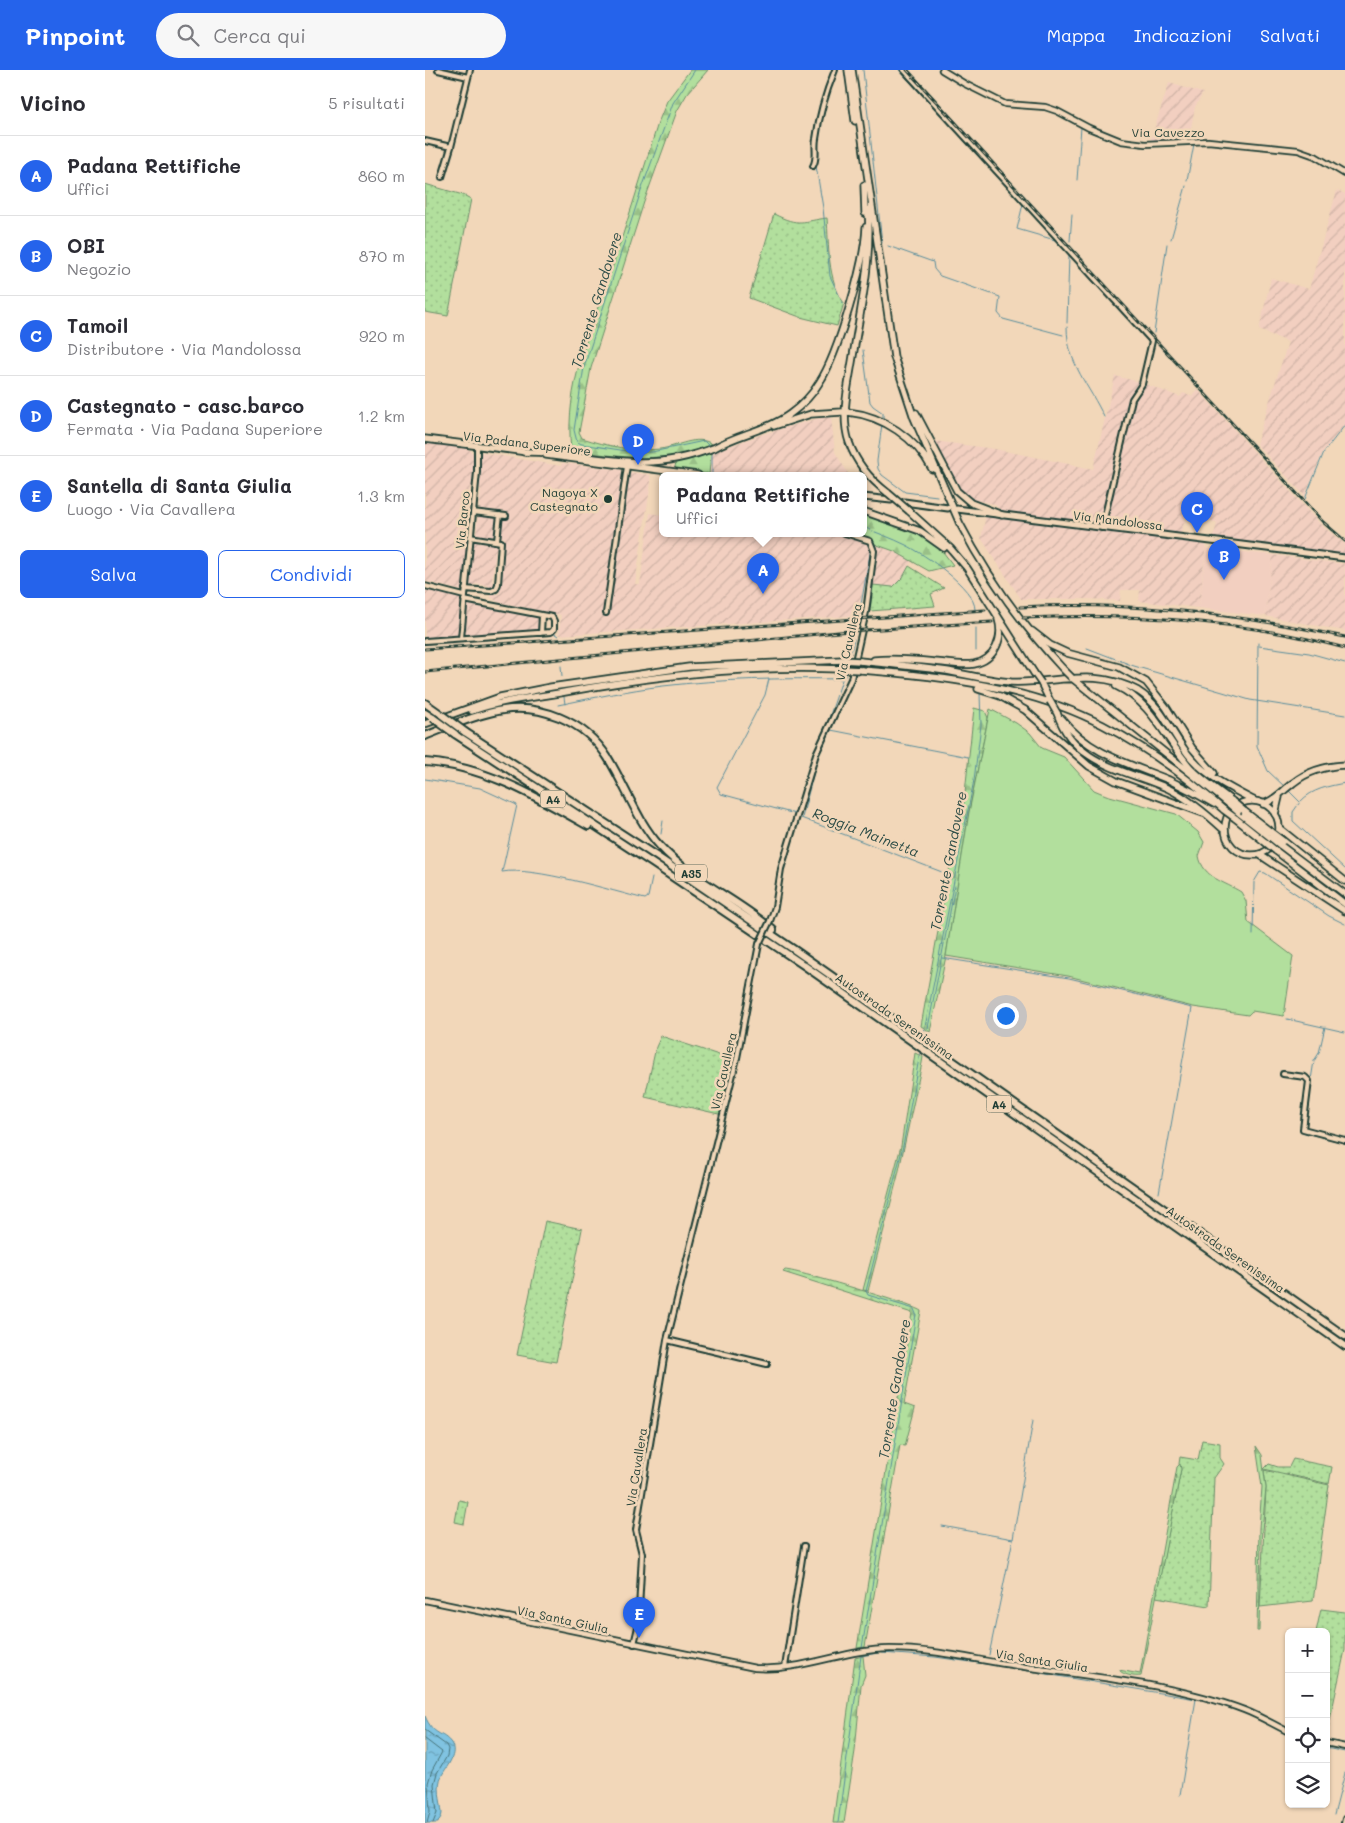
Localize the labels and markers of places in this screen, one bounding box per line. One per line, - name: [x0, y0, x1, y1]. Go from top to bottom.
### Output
- pin: D: [622, 424, 654, 465]
- place label: Nagoya X Castegnato: [530, 484, 598, 514]
- pin: C: [1181, 492, 1213, 533]
- marker: Nagoya X Castegnato: [602, 493, 614, 505]
- pin: B: [1208, 539, 1240, 580]
- pin: A: [747, 553, 779, 594]
- pin: E: [623, 1597, 655, 1638]

